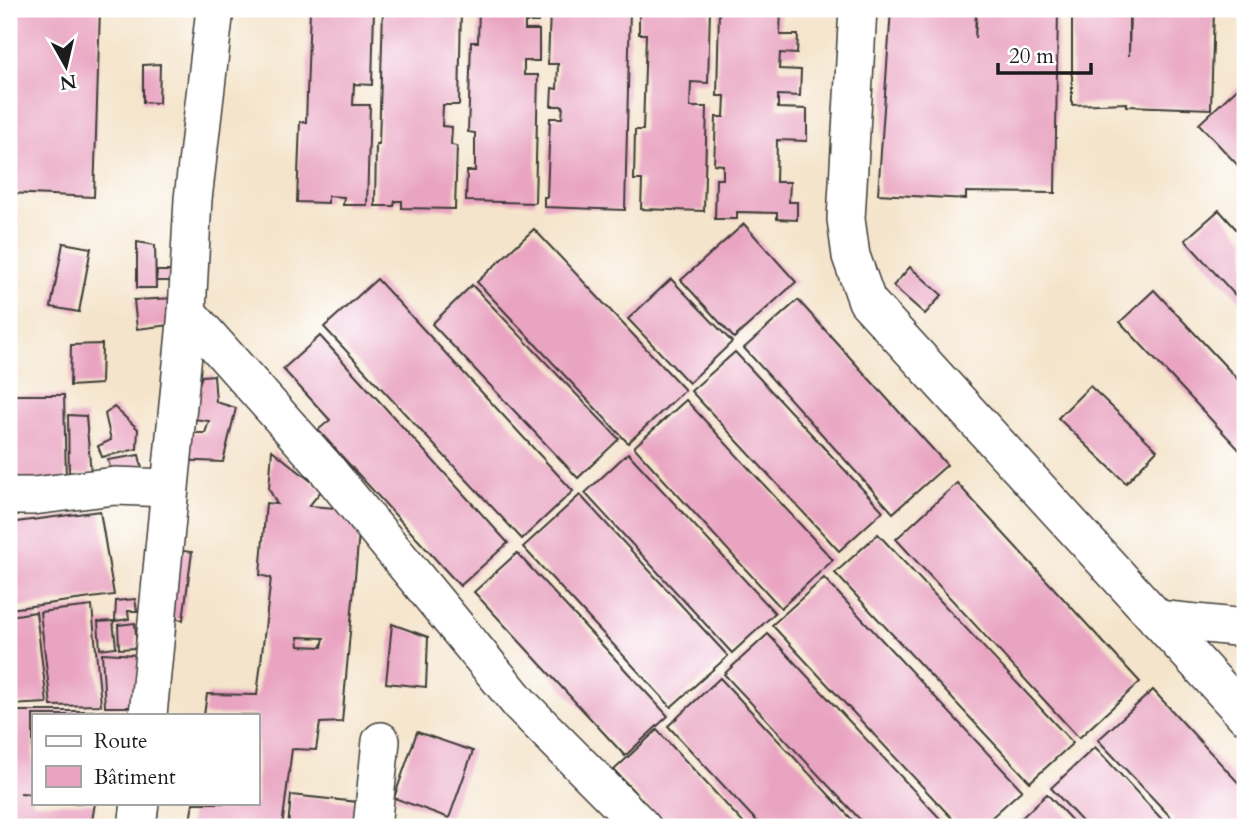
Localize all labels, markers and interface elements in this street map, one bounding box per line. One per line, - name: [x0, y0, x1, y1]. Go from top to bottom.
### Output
- north arrow: [32, 32, 102, 102]
- scale bar: [998, 32, 1091, 76]
- text: 20 m: [1009, 42, 1054, 71]
- text: N: [58, 68, 78, 96]
- legend: [32, 714, 259, 804]
- text: Route: [94, 727, 148, 756]
- text: Bâtiment: [94, 763, 176, 792]

